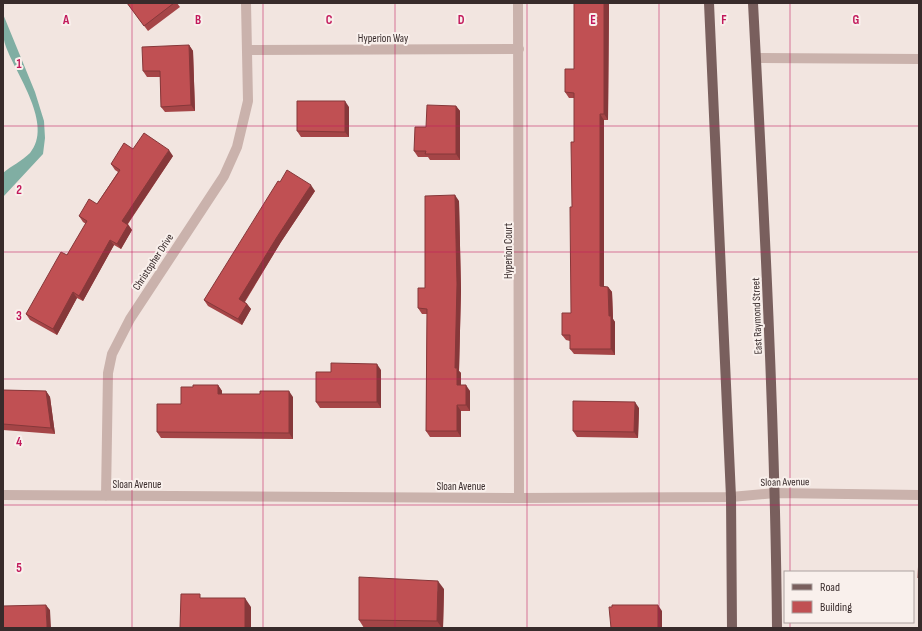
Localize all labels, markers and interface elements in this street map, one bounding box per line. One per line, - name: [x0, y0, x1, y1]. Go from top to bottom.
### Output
- text: A: [62, 12, 70, 28]
- text: B: [195, 12, 201, 28]
- text: C: [326, 12, 333, 28]
- text: D: [458, 12, 465, 28]
- text: E: [590, 12, 596, 28]
- text: F: [721, 12, 727, 28]
- text: G: [853, 12, 860, 28]
- street label: Hyperion Way: [358, 32, 409, 45]
- text: 1: [16, 56, 22, 72]
- text: 2: [16, 182, 22, 198]
- street label: Hyperion Court: [502, 222, 515, 279]
- street label: Christopher Drive: [130, 231, 176, 293]
- street label: East Raymond Street: [749, 277, 765, 355]
- text: 3: [16, 308, 22, 324]
- text: 4: [16, 434, 22, 450]
- street label: Sloan Avenue: [760, 475, 810, 489]
- street label: Sloan Avenue: [113, 478, 161, 491]
- street label: Sloan Avenue: [437, 480, 485, 493]
- text: 5: [16, 560, 22, 576]
- legend: [784, 571, 914, 623]
- text: Road: [820, 580, 840, 595]
- text: Building: [820, 600, 852, 615]

